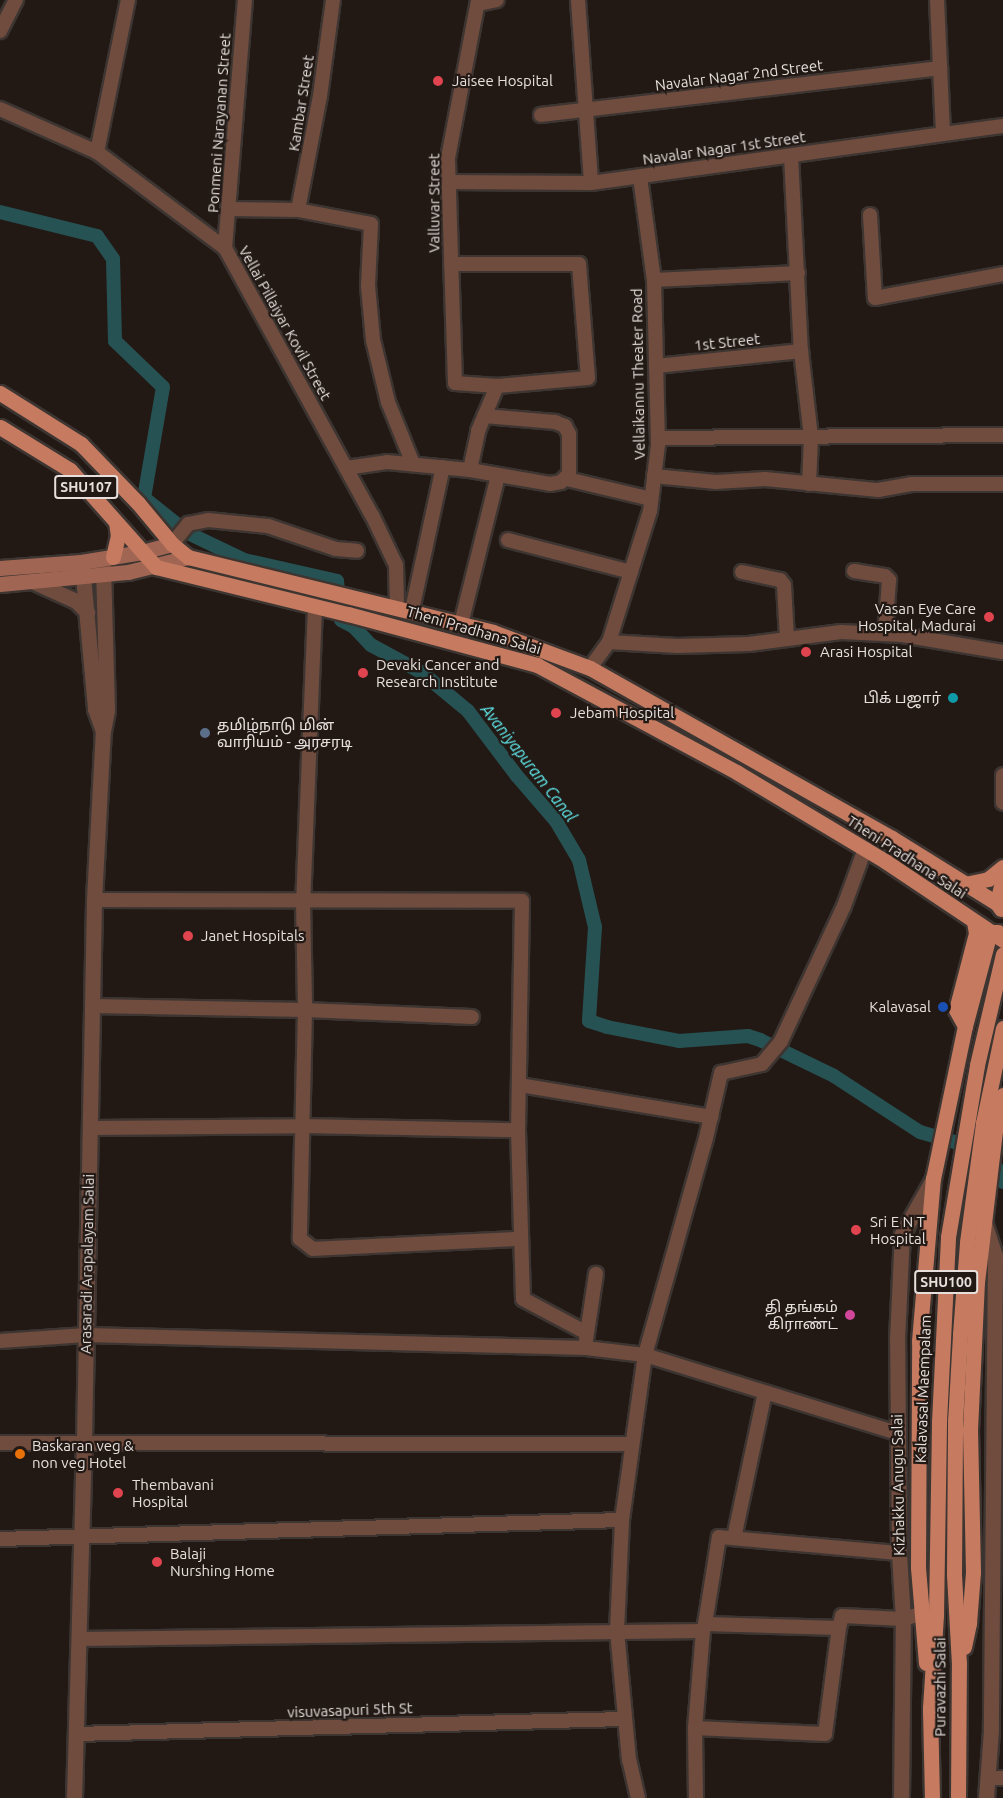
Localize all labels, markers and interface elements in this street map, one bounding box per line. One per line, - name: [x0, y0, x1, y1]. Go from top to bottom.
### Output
- street label: Ponmeni Narayanan Street: [204, 33, 234, 213]
- street label: Kambar Street: [285, 54, 317, 152]
- street label: Navalar Nagar 2nd Street: [654, 56, 824, 94]
- marker: Jaisee Hospital: [429, 72, 447, 90]
- place label: Jaisee Hospital: [452, 72, 553, 90]
- street label: Navalar Nagar 1st Street: [641, 128, 807, 168]
- street label: Valluvar Street: [425, 153, 443, 253]
- street label: Vellai Pillaiyar Kovil Street: [235, 243, 335, 403]
- street label: Vellaikannu Theater Road: [628, 288, 648, 460]
- street label: 1st Street: [693, 330, 761, 354]
- road number: SHU107: [53, 476, 119, 498]
- place label: Vasan Eye Care Hospital, Madurai: [858, 599, 976, 634]
- street label: Theni Pradhana Salai: [405, 602, 543, 658]
- marker: Vasan Eye Care Hospital, Madurai: [980, 608, 998, 626]
- marker: Arasi Hospital: [797, 643, 815, 661]
- place label: Arasi Hospital: [820, 643, 912, 661]
- place label: Devaki Cancer and Research Institute: [376, 655, 499, 690]
- marker: Devaki Cancer and Research Institute: [354, 664, 372, 682]
- place label: பிக் பஜார்: [863, 689, 941, 707]
- marker: பிக் பஜார்: [946, 691, 960, 705]
- water label: Avaniyapuram Canal: [477, 700, 581, 826]
- marker: Jebam Hospital: [547, 704, 565, 722]
- place label: Jebam Hospital: [570, 704, 674, 722]
- place label: தமிழ்நாடு மின் வாரியம் - அரசரடி: [217, 715, 352, 750]
- marker: தமிழ்நாடு மின் வாரியம் - அரசரடி: [198, 726, 212, 740]
- street label: Theni Pradhana Salai: [844, 812, 970, 902]
- marker: Janet Hospitals: [179, 927, 197, 945]
- place label: Janet Hospitals: [201, 927, 304, 945]
- place label: Kalavasal: [869, 998, 931, 1016]
- marker: Kalavasal: [936, 1000, 950, 1014]
- street label: Arasaradi Arapalayam Salai: [76, 1174, 98, 1354]
- place label: Sri E N T Hospital: [870, 1212, 926, 1247]
- marker: Sri E N T Hospital: [847, 1221, 865, 1239]
- road number: SHU100: [913, 1271, 979, 1293]
- place label: தி தங்கம் கிராண்ட்: [765, 1297, 838, 1332]
- marker: தி தங்கம் கிராண்ட்: [843, 1308, 857, 1322]
- street label: Kalavasal Maempalam: [911, 1315, 935, 1463]
- street label: Kizhakku Anugu Salai: [888, 1414, 908, 1556]
- place label: Baskaran veg & non veg Hotel: [32, 1436, 134, 1471]
- marker: Baskaran veg & non veg Hotel: [13, 1447, 27, 1461]
- place label: Thembavani Hospital: [132, 1475, 214, 1510]
- marker: Thembavani Hospital: [109, 1484, 127, 1502]
- place label: Balaji Nurshing Home: [170, 1544, 275, 1579]
- marker: Balaji Nurshing Home: [148, 1553, 166, 1571]
- street label: Puravazhi Salai: [931, 1637, 949, 1737]
- street label: visuvasapuri 5th St: [287, 1699, 413, 1721]

